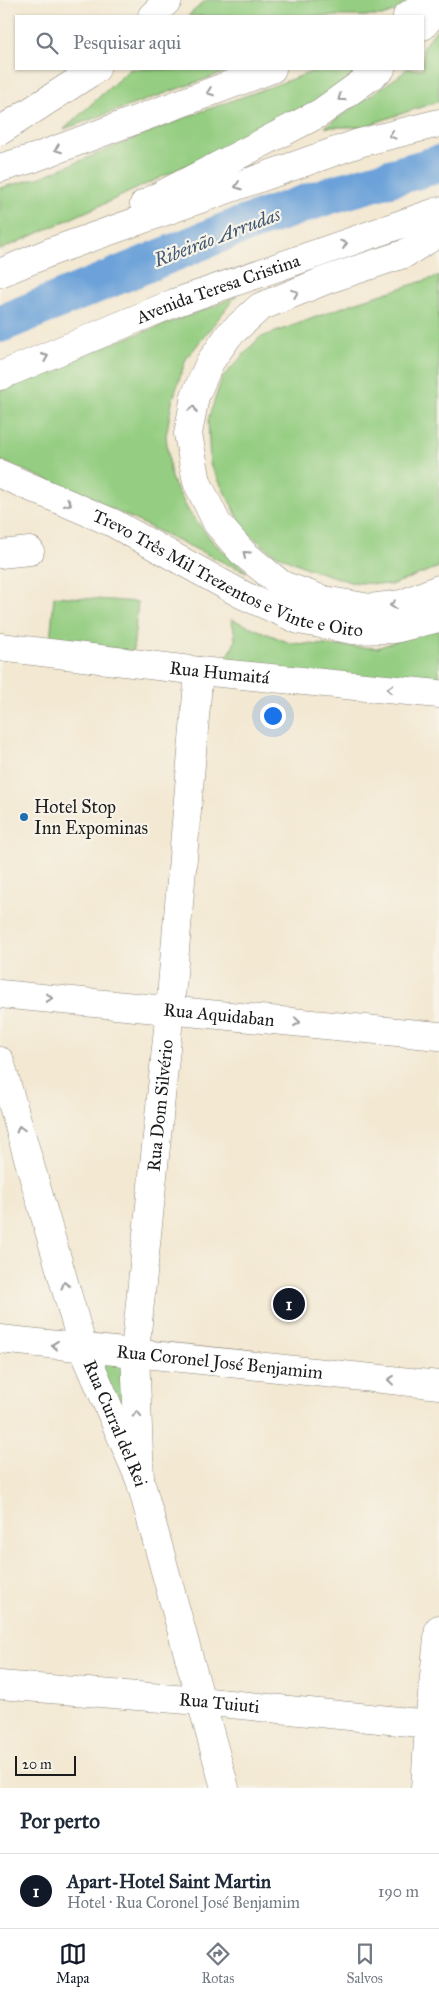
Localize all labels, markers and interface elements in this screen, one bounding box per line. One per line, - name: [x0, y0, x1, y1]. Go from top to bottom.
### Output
- search box: [15, 15, 424, 70]
- icon: search: [33, 29, 61, 57]
- text: Pesquisar aqui: [73, 31, 181, 54]
- one-way arrow: [207, 86, 215, 96]
- one-way arrow: [338, 92, 347, 100]
- one-way arrow: [387, 129, 396, 140]
- one-way arrow: [54, 143, 63, 153]
- one-way arrow: [234, 180, 242, 190]
- water label: Ribeirão Arrudas: [150, 202, 284, 272]
- one-way arrow: [339, 240, 348, 250]
- street label: Avenida Teresa Cristina: [132, 249, 303, 329]
- one-way arrow: [290, 288, 299, 299]
- one-way arrow: [40, 353, 49, 363]
- one-way arrow: [187, 404, 197, 413]
- one-way arrow: [63, 496, 72, 507]
- street label: Trevo Três Mil Trezentos e Vinte e Oito: [89, 505, 363, 641]
- one-way arrow: [242, 551, 251, 560]
- one-way arrow: [389, 599, 397, 610]
- street label: Rua Humaitá: [168, 657, 271, 689]
- one-way arrow: [386, 684, 394, 695]
- your location: [260, 703, 286, 729]
- place label: Hotel Stop Inn Expominas: [34, 796, 148, 839]
- marker: Hotel Stop Inn Expominas: [18, 811, 30, 823]
- one-way arrow: [45, 993, 53, 1004]
- street label: Rua Aquidaban: [162, 999, 276, 1031]
- one-way arrow: [294, 1016, 302, 1027]
- street label: Rua Dom Silvério: [142, 1038, 178, 1173]
- one-way arrow: [15, 1125, 25, 1133]
- one-way arrow: [60, 1281, 70, 1289]
- pin: 1: [273, 1285, 305, 1323]
- one-way arrow: [51, 1340, 59, 1351]
- street label: Rua Coronel José Benjamim: [116, 1340, 324, 1384]
- street label: Rua Curral del Rei: [79, 1357, 152, 1489]
- one-way arrow: [386, 1375, 394, 1386]
- one-way arrow: [132, 1409, 142, 1417]
- street label: Rua Tuiuti: [178, 1688, 261, 1718]
- scale bar: [15, 1753, 76, 1776]
- text: 20 m: [22, 1756, 52, 1773]
- text: Por perto: [20, 1808, 100, 1834]
- text: Apart-Hotel Saint Martin: [67, 1870, 271, 1893]
- text: 1: [33, 1882, 39, 1901]
- text: 190 m: [378, 1882, 419, 1901]
- text: Hotel · Rua Coronel José Benjamim: [67, 1893, 300, 1912]
- tab: Mapa: [56, 1940, 89, 1987]
- tab: Rotas: [201, 1940, 234, 1987]
- tab: Salvos: [346, 1940, 383, 1987]

